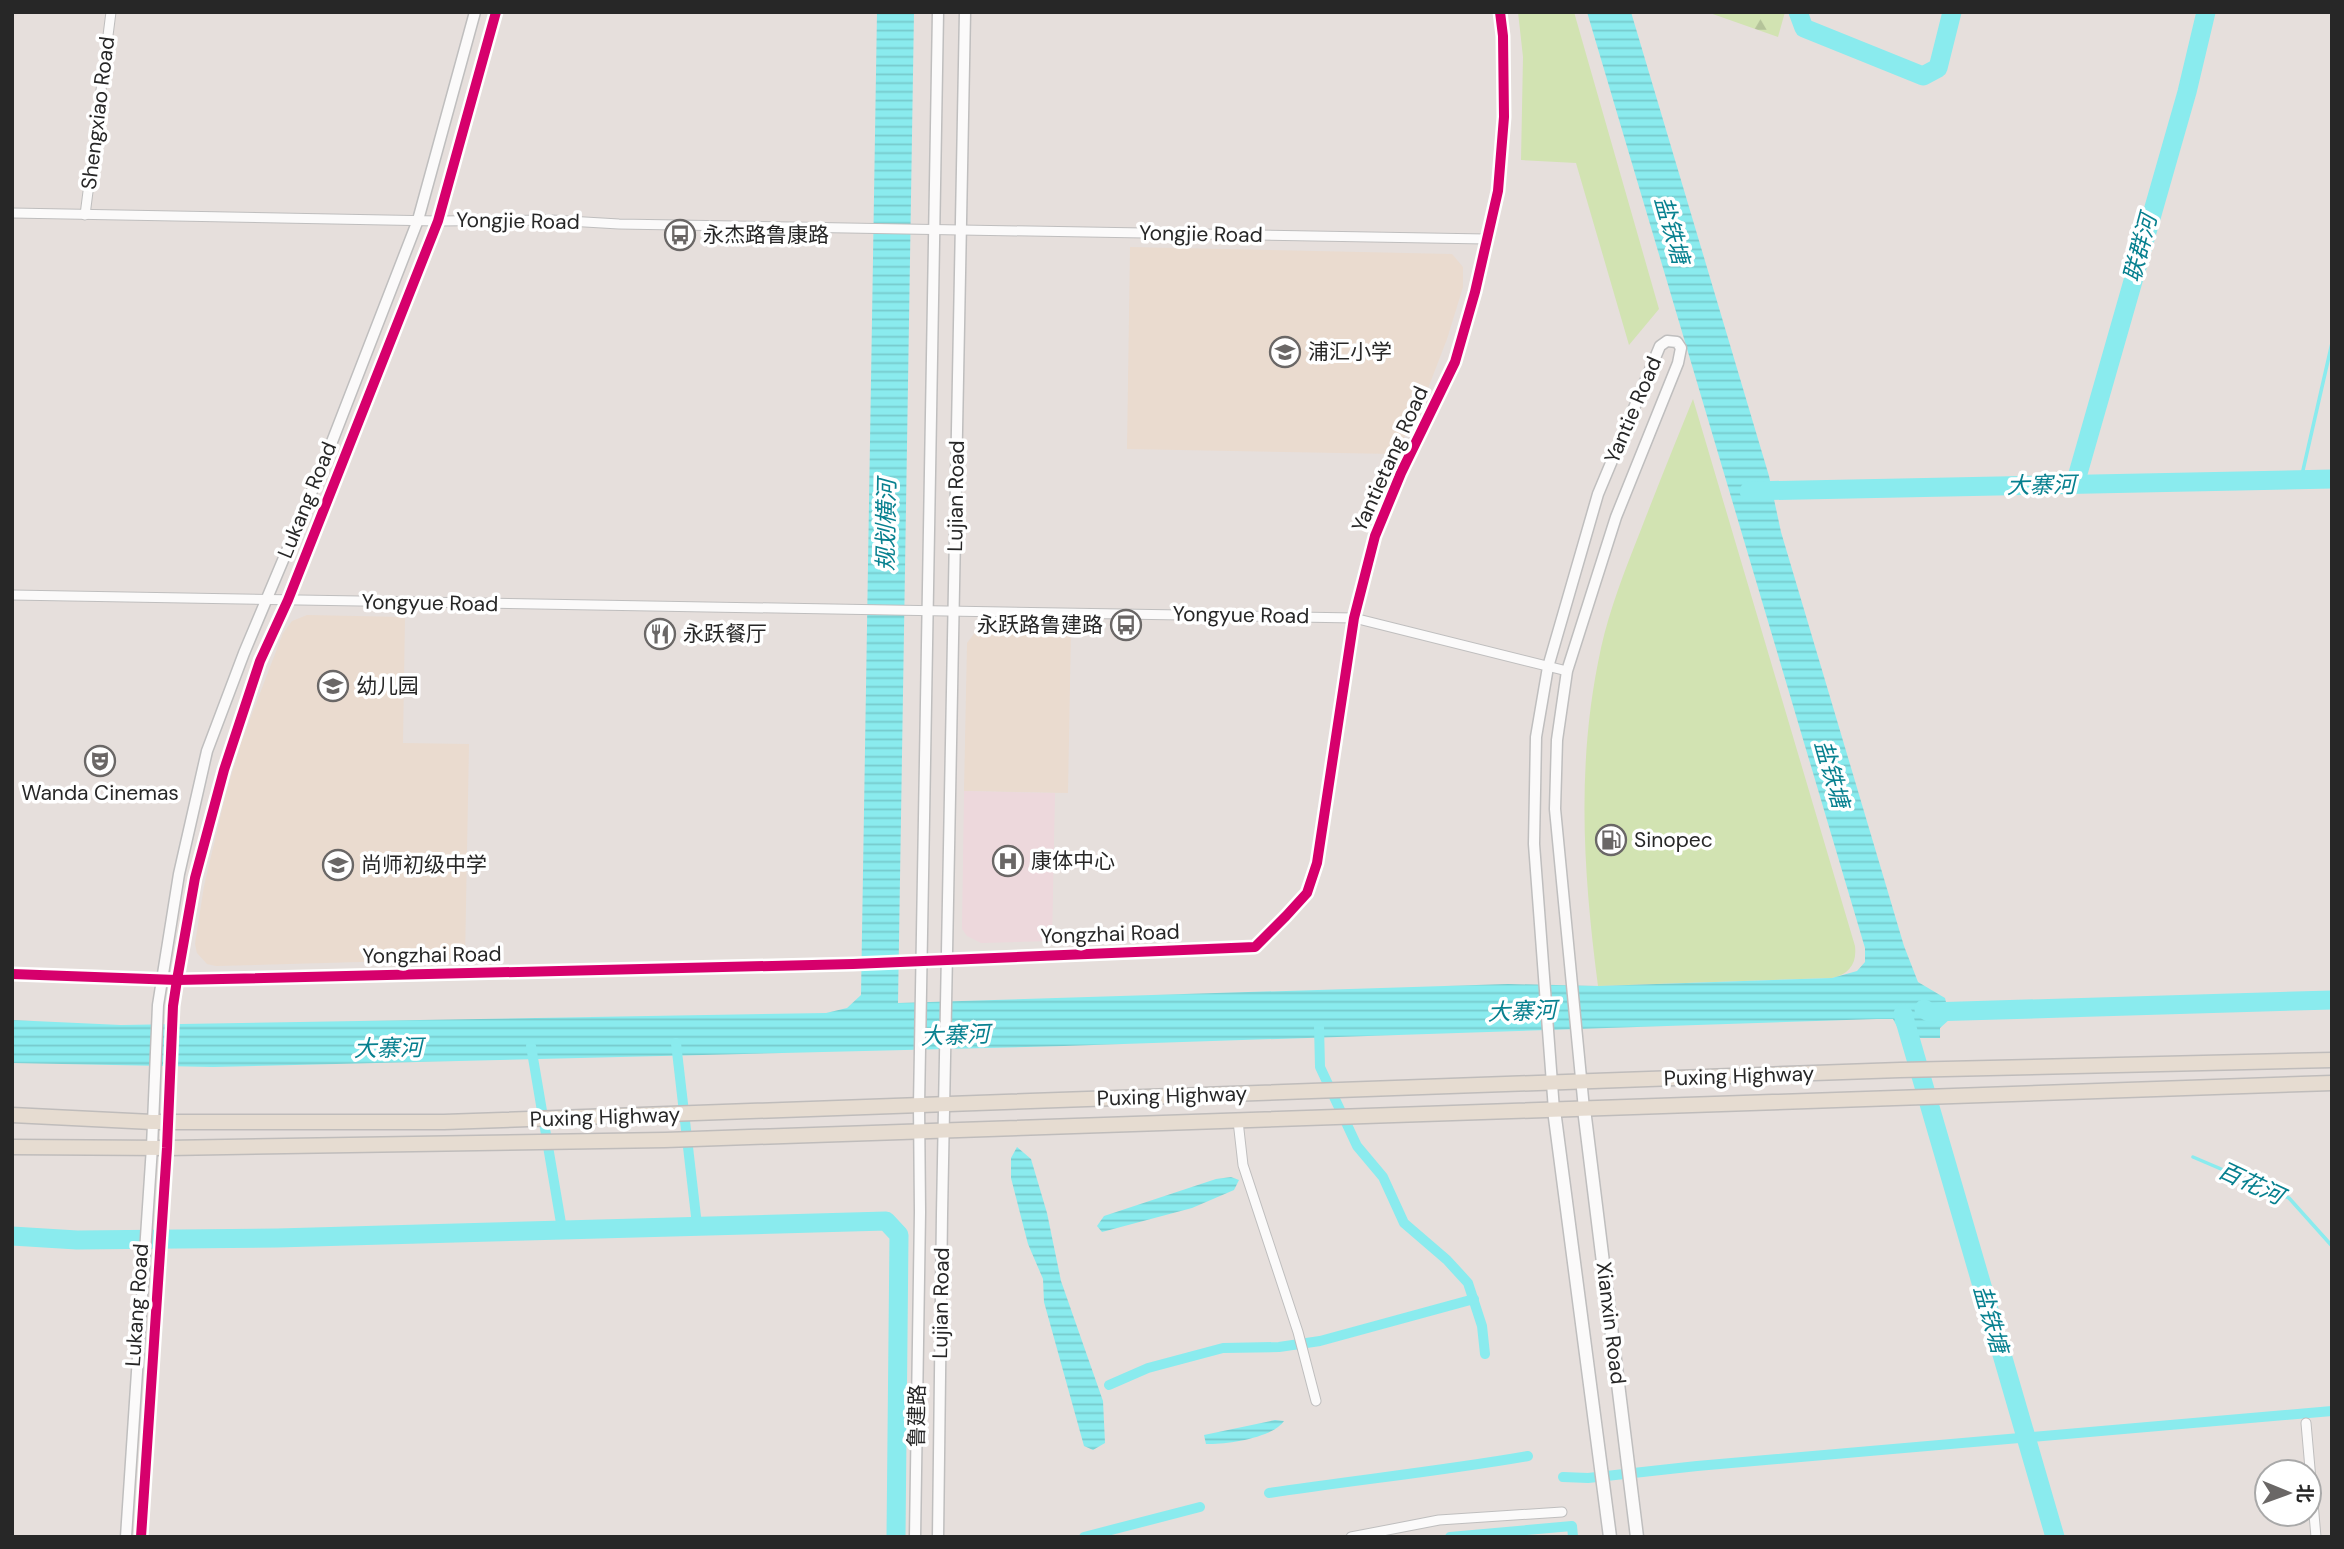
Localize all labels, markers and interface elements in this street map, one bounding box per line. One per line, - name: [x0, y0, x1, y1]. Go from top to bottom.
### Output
- street label: Shengxiao Road: [75, 35, 121, 191]
- water label: 盐铁塘: [1648, 193, 1697, 271]
- street label: Yongjie Road: [456, 206, 580, 236]
- water label: 联群河: [2117, 207, 2164, 285]
- bus stop icon: 永杰路鲁康路: [663, 218, 697, 252]
- street label: Yongjie Road: [1139, 219, 1263, 249]
- place label: 永杰路鲁康路: [703, 221, 829, 249]
- school or university icon: 浦汇小学: [1268, 335, 1302, 369]
- place label: 浦汇小学: [1308, 338, 1392, 366]
- street label: Yantie Road: [1598, 352, 1668, 468]
- street label: Yantietang Road: [1345, 382, 1435, 536]
- street label: Lukang Road: [271, 438, 343, 562]
- street label: Lujian Road: [941, 440, 971, 552]
- water label: 大寨河: [2006, 469, 2080, 501]
- water label: 规划横河: [870, 475, 902, 571]
- street label: Yongyue Road: [361, 588, 499, 618]
- street label: Yongyue Road: [1172, 600, 1310, 630]
- bus stop icon: 永跃路鲁建路: [1109, 608, 1143, 642]
- place label: 永跃路鲁建路: [977, 611, 1103, 639]
- restaurant icon: 永跃餐厅: [643, 617, 677, 651]
- place label: 永跃餐厅: [683, 620, 767, 648]
- school or university icon: 幼儿园: [316, 669, 350, 703]
- place label: 幼儿园: [356, 672, 419, 700]
- water label: 盐铁塘: [1808, 737, 1857, 815]
- theatre icon: Wanda Cinemas: [83, 744, 117, 778]
- place label: Wanda Cinemas: [21, 779, 179, 807]
- fuel station icon: Sinopec: [1594, 823, 1628, 857]
- place label: Sinopec: [1634, 826, 1713, 854]
- hospital icon: 康体中心: [991, 844, 1025, 878]
- place label: 康体中心: [1031, 847, 1115, 875]
- school or university icon: 尚师初级中学: [321, 848, 355, 882]
- place label: 尚师初级中学: [361, 851, 487, 879]
- street label: Yongzhai Road: [1040, 918, 1180, 950]
- street label: Yongzhai Road: [362, 940, 502, 970]
- water label: 大寨河: [1487, 995, 1561, 1027]
- water label: 大寨河: [920, 1019, 994, 1051]
- water label: 大寨河: [353, 1032, 427, 1064]
- street label: Puxing Highway: [1663, 1059, 1815, 1093]
- street label: Puxing Highway: [1096, 1079, 1248, 1113]
- street label: Puxing Highway: [529, 1100, 681, 1134]
- water label: 百花河: [2213, 1155, 2292, 1213]
- street label: Lukang Road: [119, 1243, 155, 1367]
- street label: Lujian Road: [926, 1247, 956, 1359]
- street label: Xianxin Road: [1590, 1260, 1632, 1386]
- water label: 盐铁塘: [1967, 1282, 2016, 1360]
- street label: 鲁建路: [902, 1384, 932, 1448]
- north arrow: [2253, 1458, 2323, 1528]
- text: 北: [2292, 1484, 2317, 1503]

